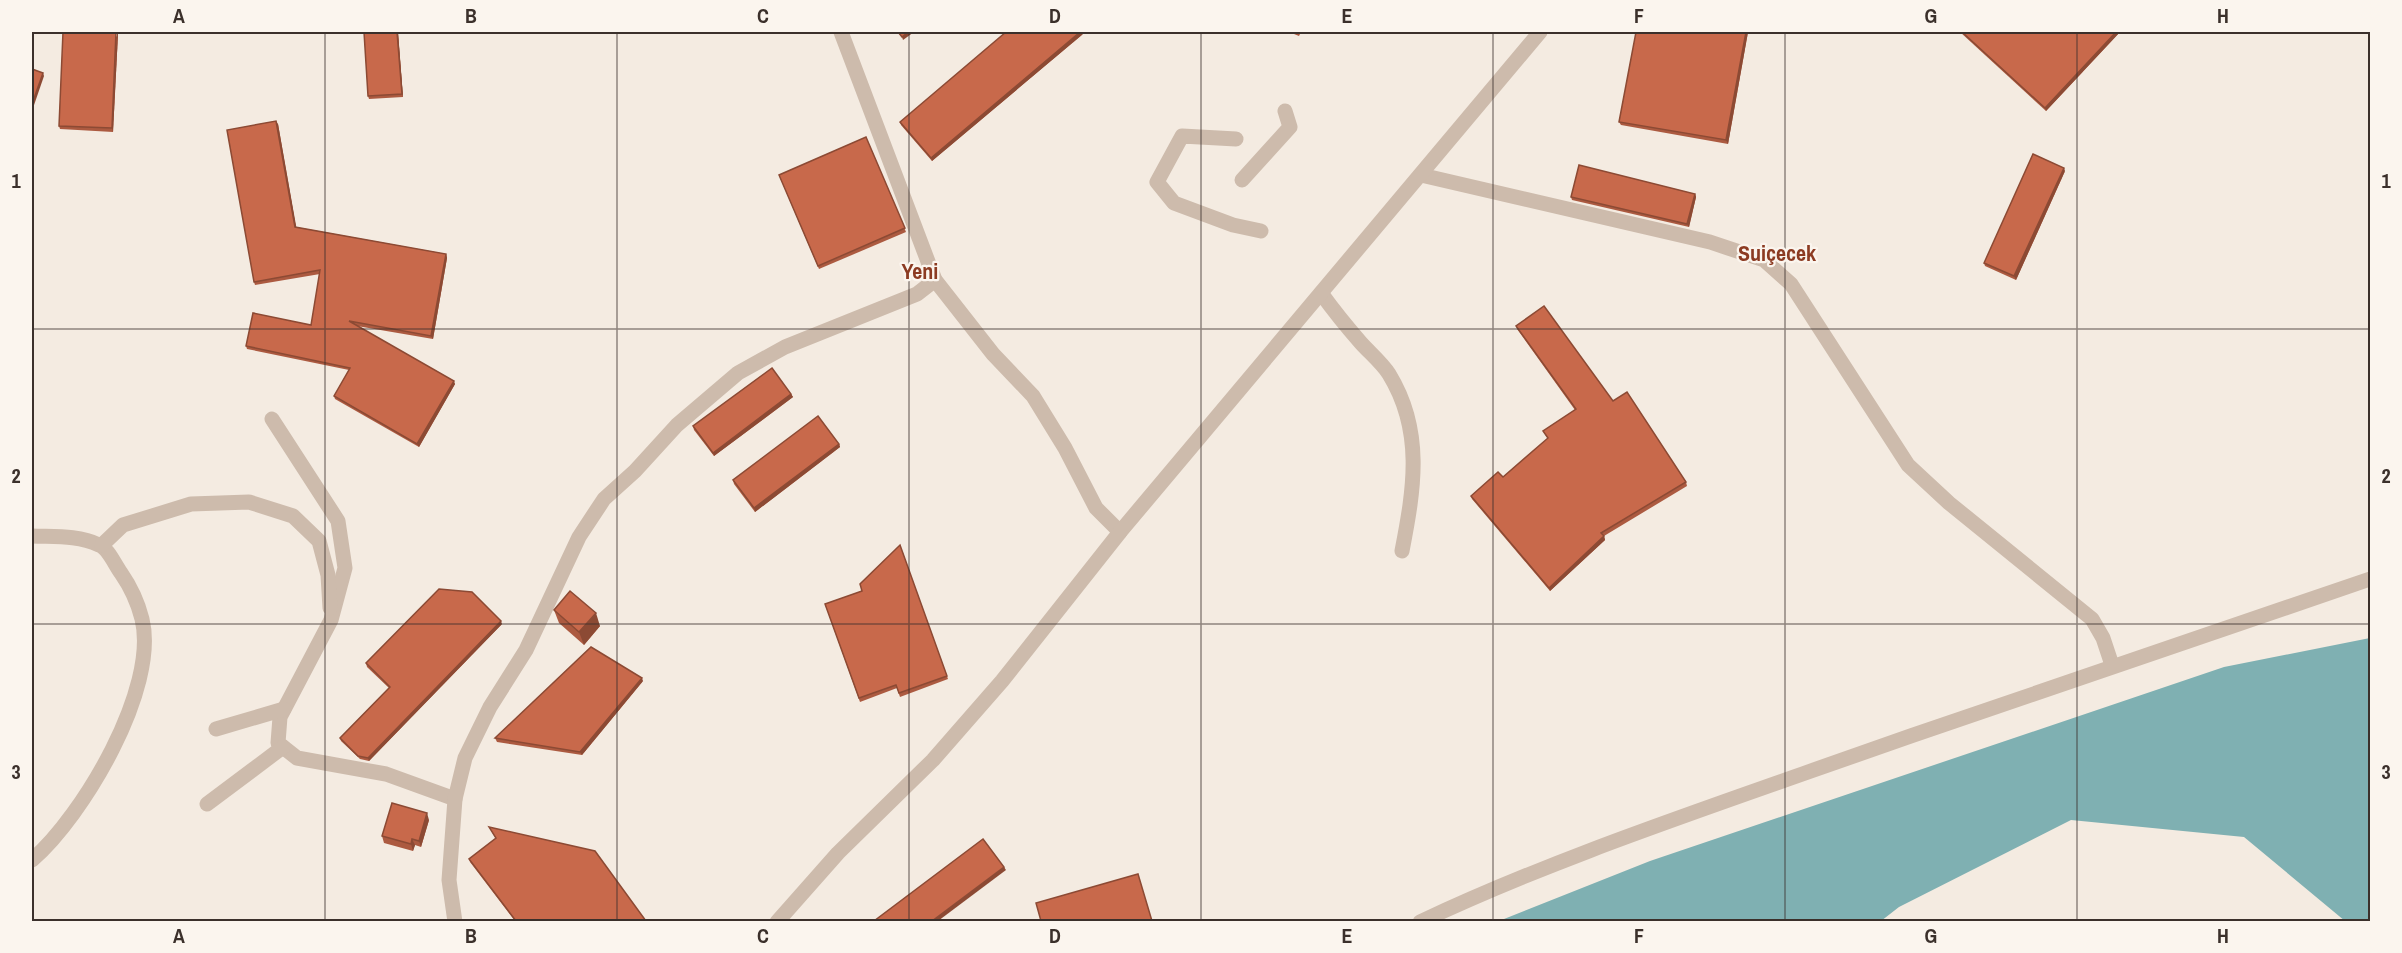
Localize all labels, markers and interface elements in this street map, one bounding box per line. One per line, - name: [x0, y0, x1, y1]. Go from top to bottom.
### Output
- text: A: [173, 2, 185, 29]
- text: B: [465, 2, 477, 29]
- text: C: [757, 2, 769, 29]
- text: D: [1049, 2, 1061, 29]
- text: E: [1342, 2, 1353, 29]
- text: F: [1634, 2, 1644, 29]
- text: G: [1925, 2, 1937, 29]
- text: H: [2217, 2, 2229, 29]
- text: 1: [11, 167, 21, 194]
- text: 1: [2381, 167, 2391, 194]
- district label: Suiçecek: [1738, 238, 1817, 268]
- district label: Yeni: [902, 256, 938, 286]
- text: 2: [11, 462, 21, 489]
- text: 2: [2381, 462, 2391, 489]
- text: 3: [11, 758, 21, 785]
- text: 3: [2381, 758, 2391, 785]
- text: A: [173, 922, 185, 949]
- text: B: [465, 922, 477, 949]
- text: C: [757, 922, 769, 949]
- text: D: [1049, 922, 1061, 949]
- text: E: [1342, 922, 1353, 949]
- text: F: [1634, 922, 1644, 949]
- text: G: [1925, 922, 1937, 949]
- text: H: [2217, 922, 2229, 949]

